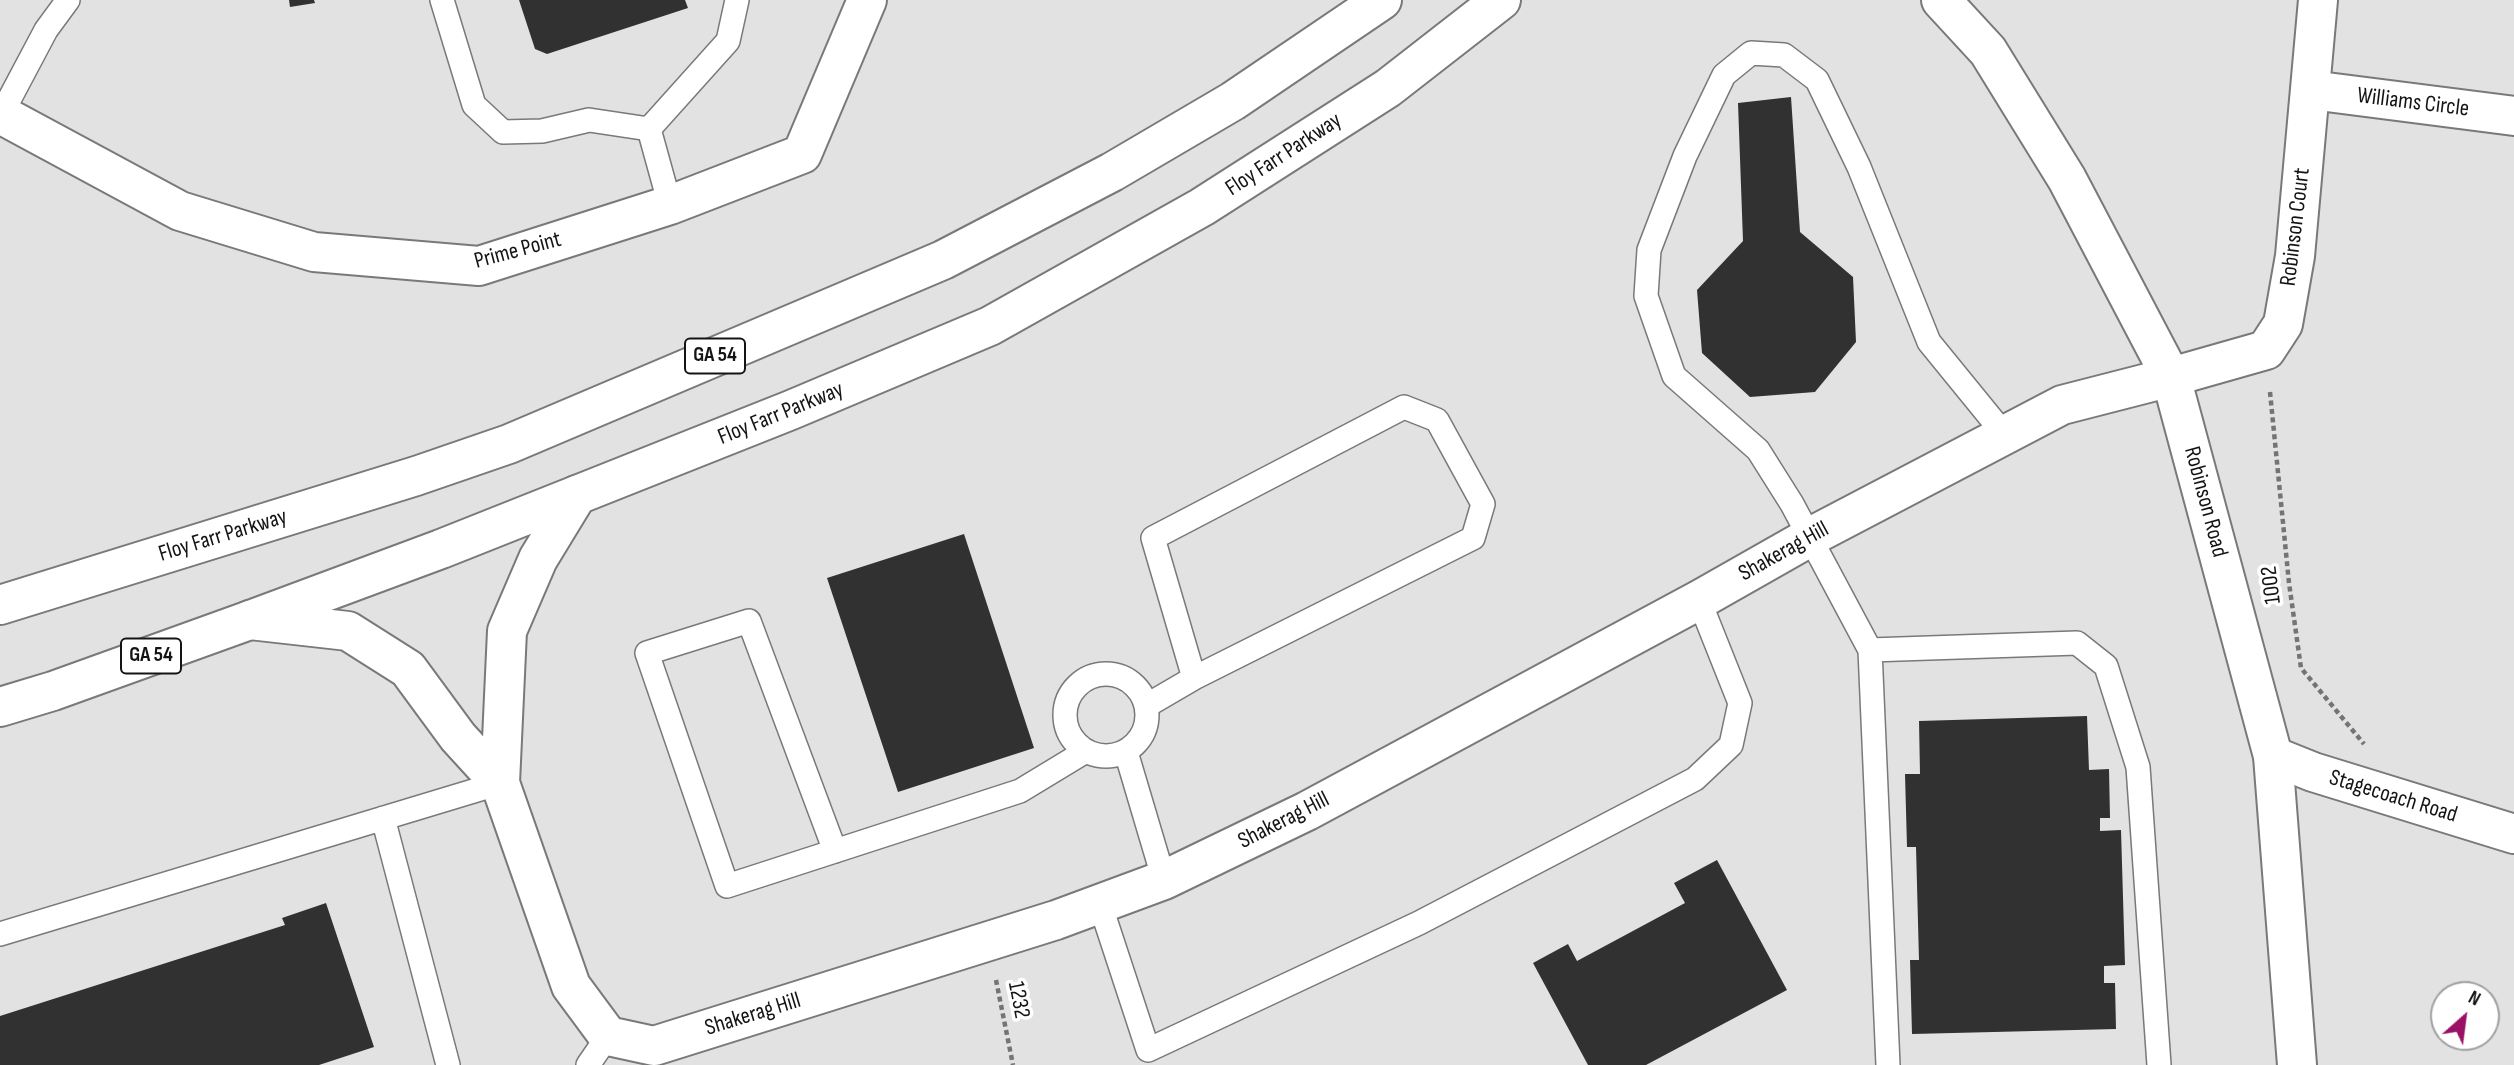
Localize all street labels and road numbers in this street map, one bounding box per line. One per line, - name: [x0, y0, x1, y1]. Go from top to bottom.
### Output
- street label: Williams Circle: [2355, 82, 2471, 124]
- street label: Floy Farr Parkway: [1221, 107, 1347, 203]
- street label: Robinson Court: [2275, 166, 2317, 288]
- street label: Prime Point: [472, 226, 564, 276]
- road number: GA 54: [685, 338, 745, 374]
- street label: Floy Farr Parkway: [714, 376, 848, 452]
- street label: Robinson Road: [2177, 444, 2233, 560]
- street label: Floy Farr Parkway: [155, 503, 291, 569]
- street label: Shakerag Hill: [1734, 516, 1834, 588]
- street label: 1002: [2256, 564, 2288, 606]
- road number: GA 54: [121, 638, 181, 674]
- street label: Stagecoach Road: [2326, 764, 2460, 830]
- street label: Shakerag Hill: [1234, 786, 1334, 856]
- street label: 1232: [1001, 979, 1035, 1021]
- street label: Shakerag Hill: [702, 987, 804, 1043]

